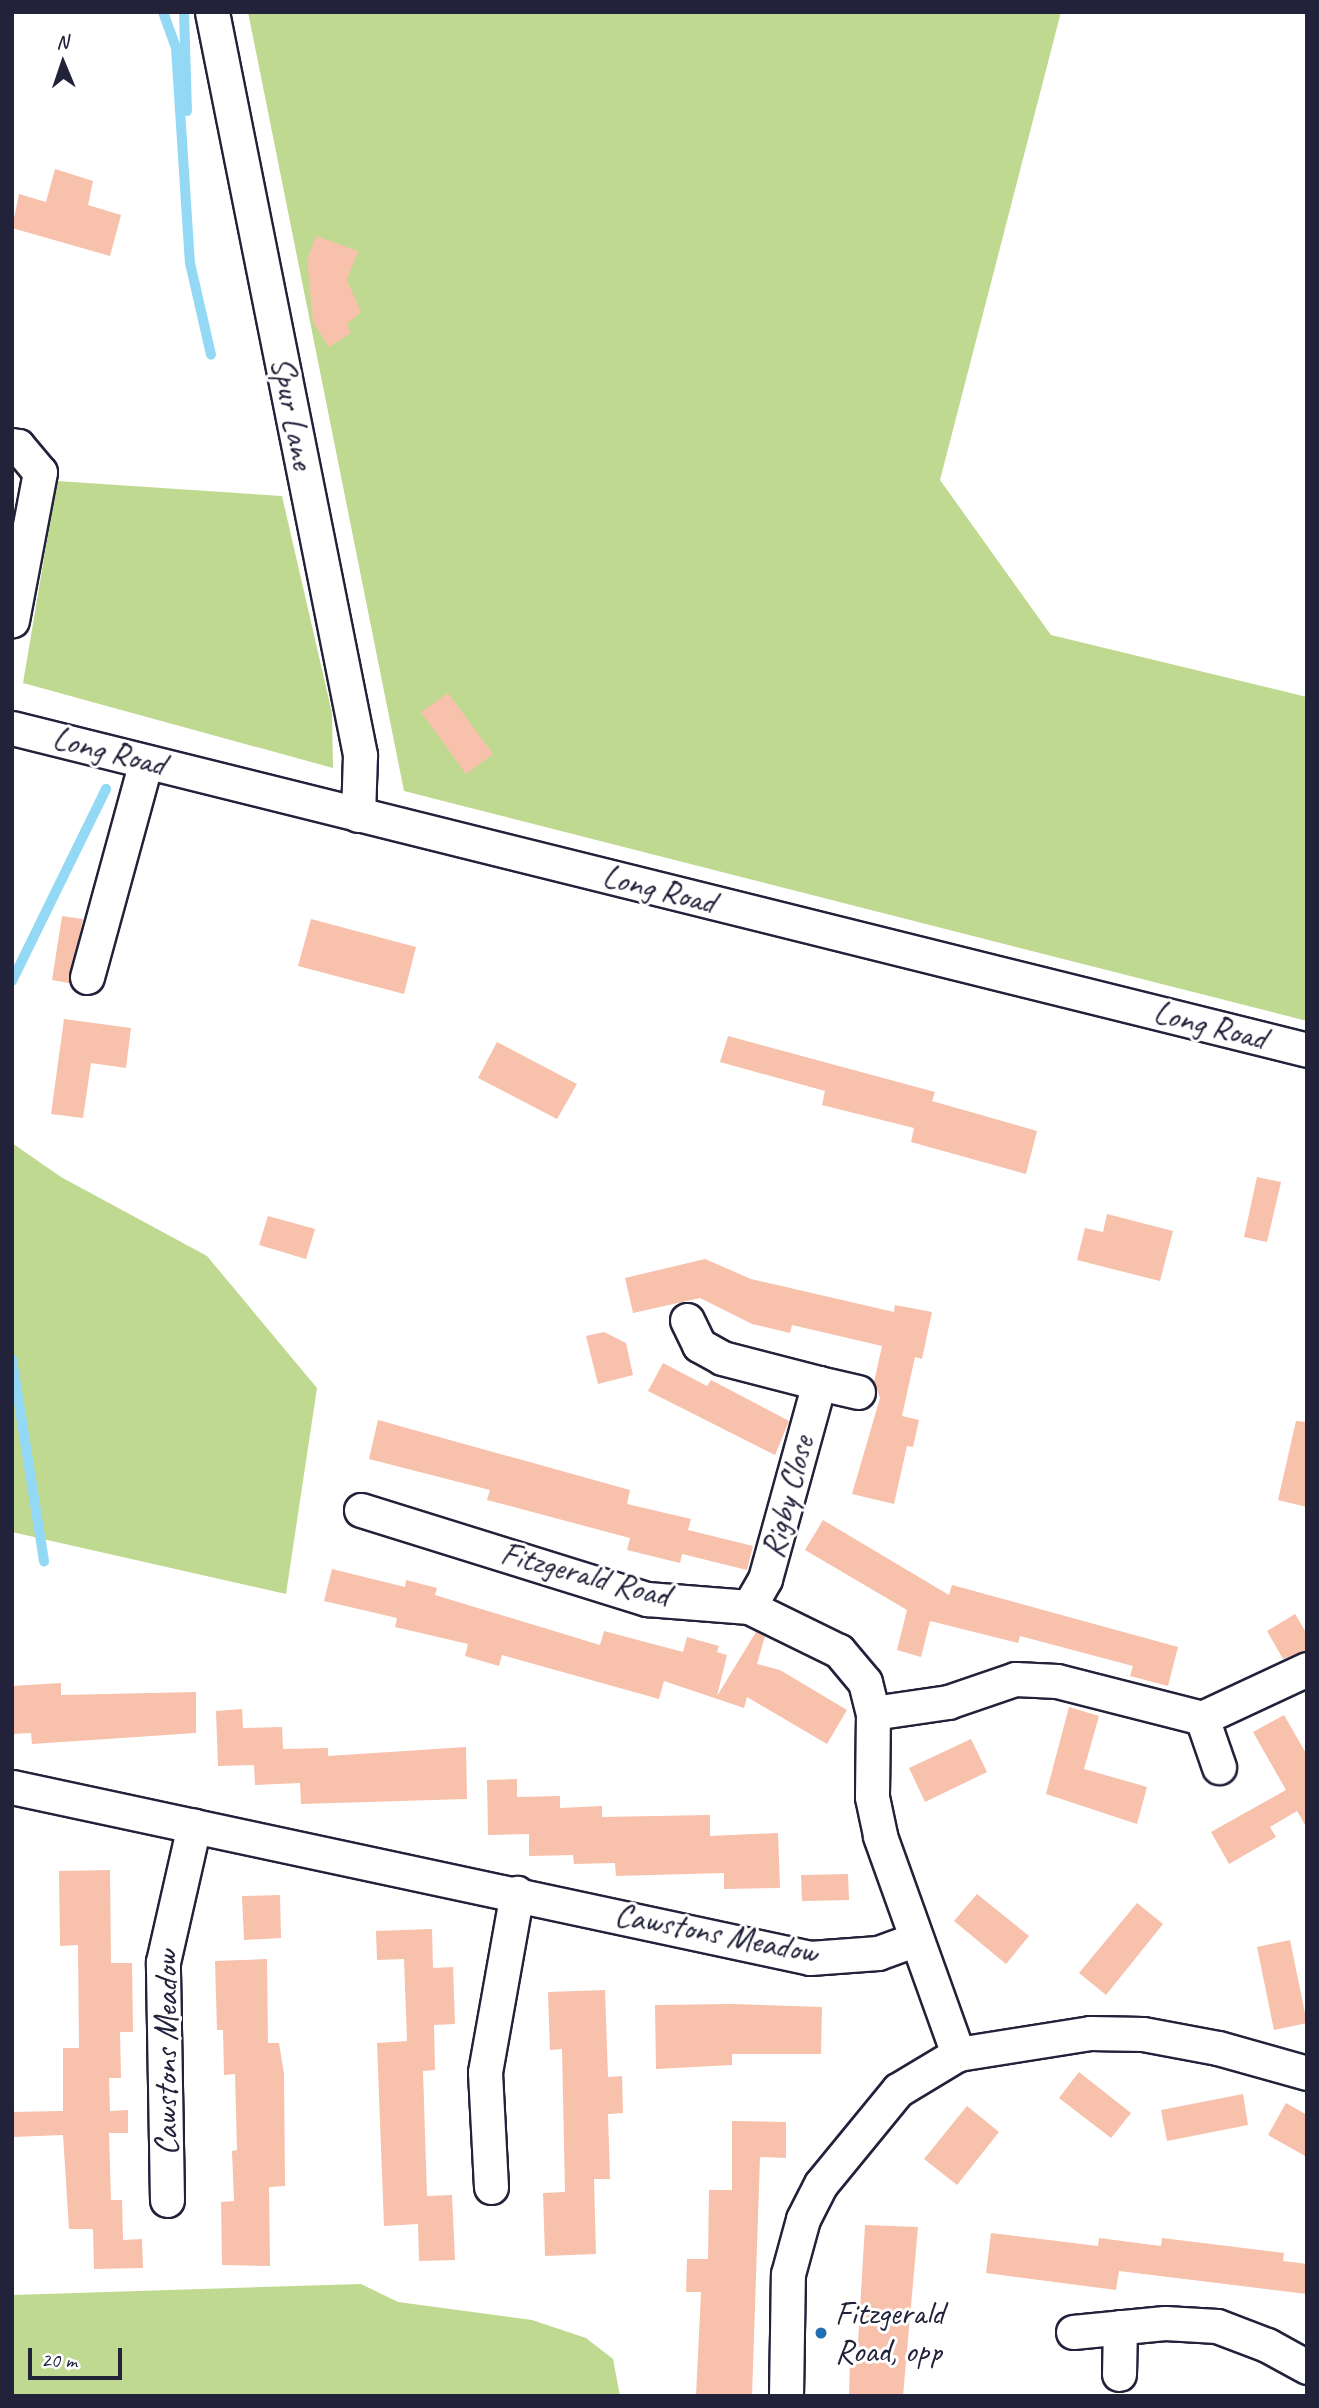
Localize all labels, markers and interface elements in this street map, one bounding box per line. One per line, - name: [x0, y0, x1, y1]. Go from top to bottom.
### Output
- north arrow: [28, 28, 98, 98]
- text: N: [56, 30, 69, 54]
- street label: Spur Lane: [262, 353, 322, 473]
- street label: Long Road: [48, 719, 170, 785]
- street label: Long Road: [598, 857, 720, 923]
- street label: Long Road: [1149, 993, 1271, 1059]
- street label: Rigby Close: [753, 1432, 823, 1562]
- street label: Fitzgerald Road: [497, 1534, 673, 1616]
- street label: Cawstons Meadow: [612, 1895, 820, 1973]
- street label: Cawstons Meadow: [147, 1951, 187, 2155]
- place label: Fitzgerald Road, opp: [835, 2294, 944, 2372]
- marker: Fitzgerald Road, opp: [813, 2325, 829, 2341]
- scale bar: [32, 2334, 126, 2378]
- text: 20 m: [41, 2347, 77, 2373]

